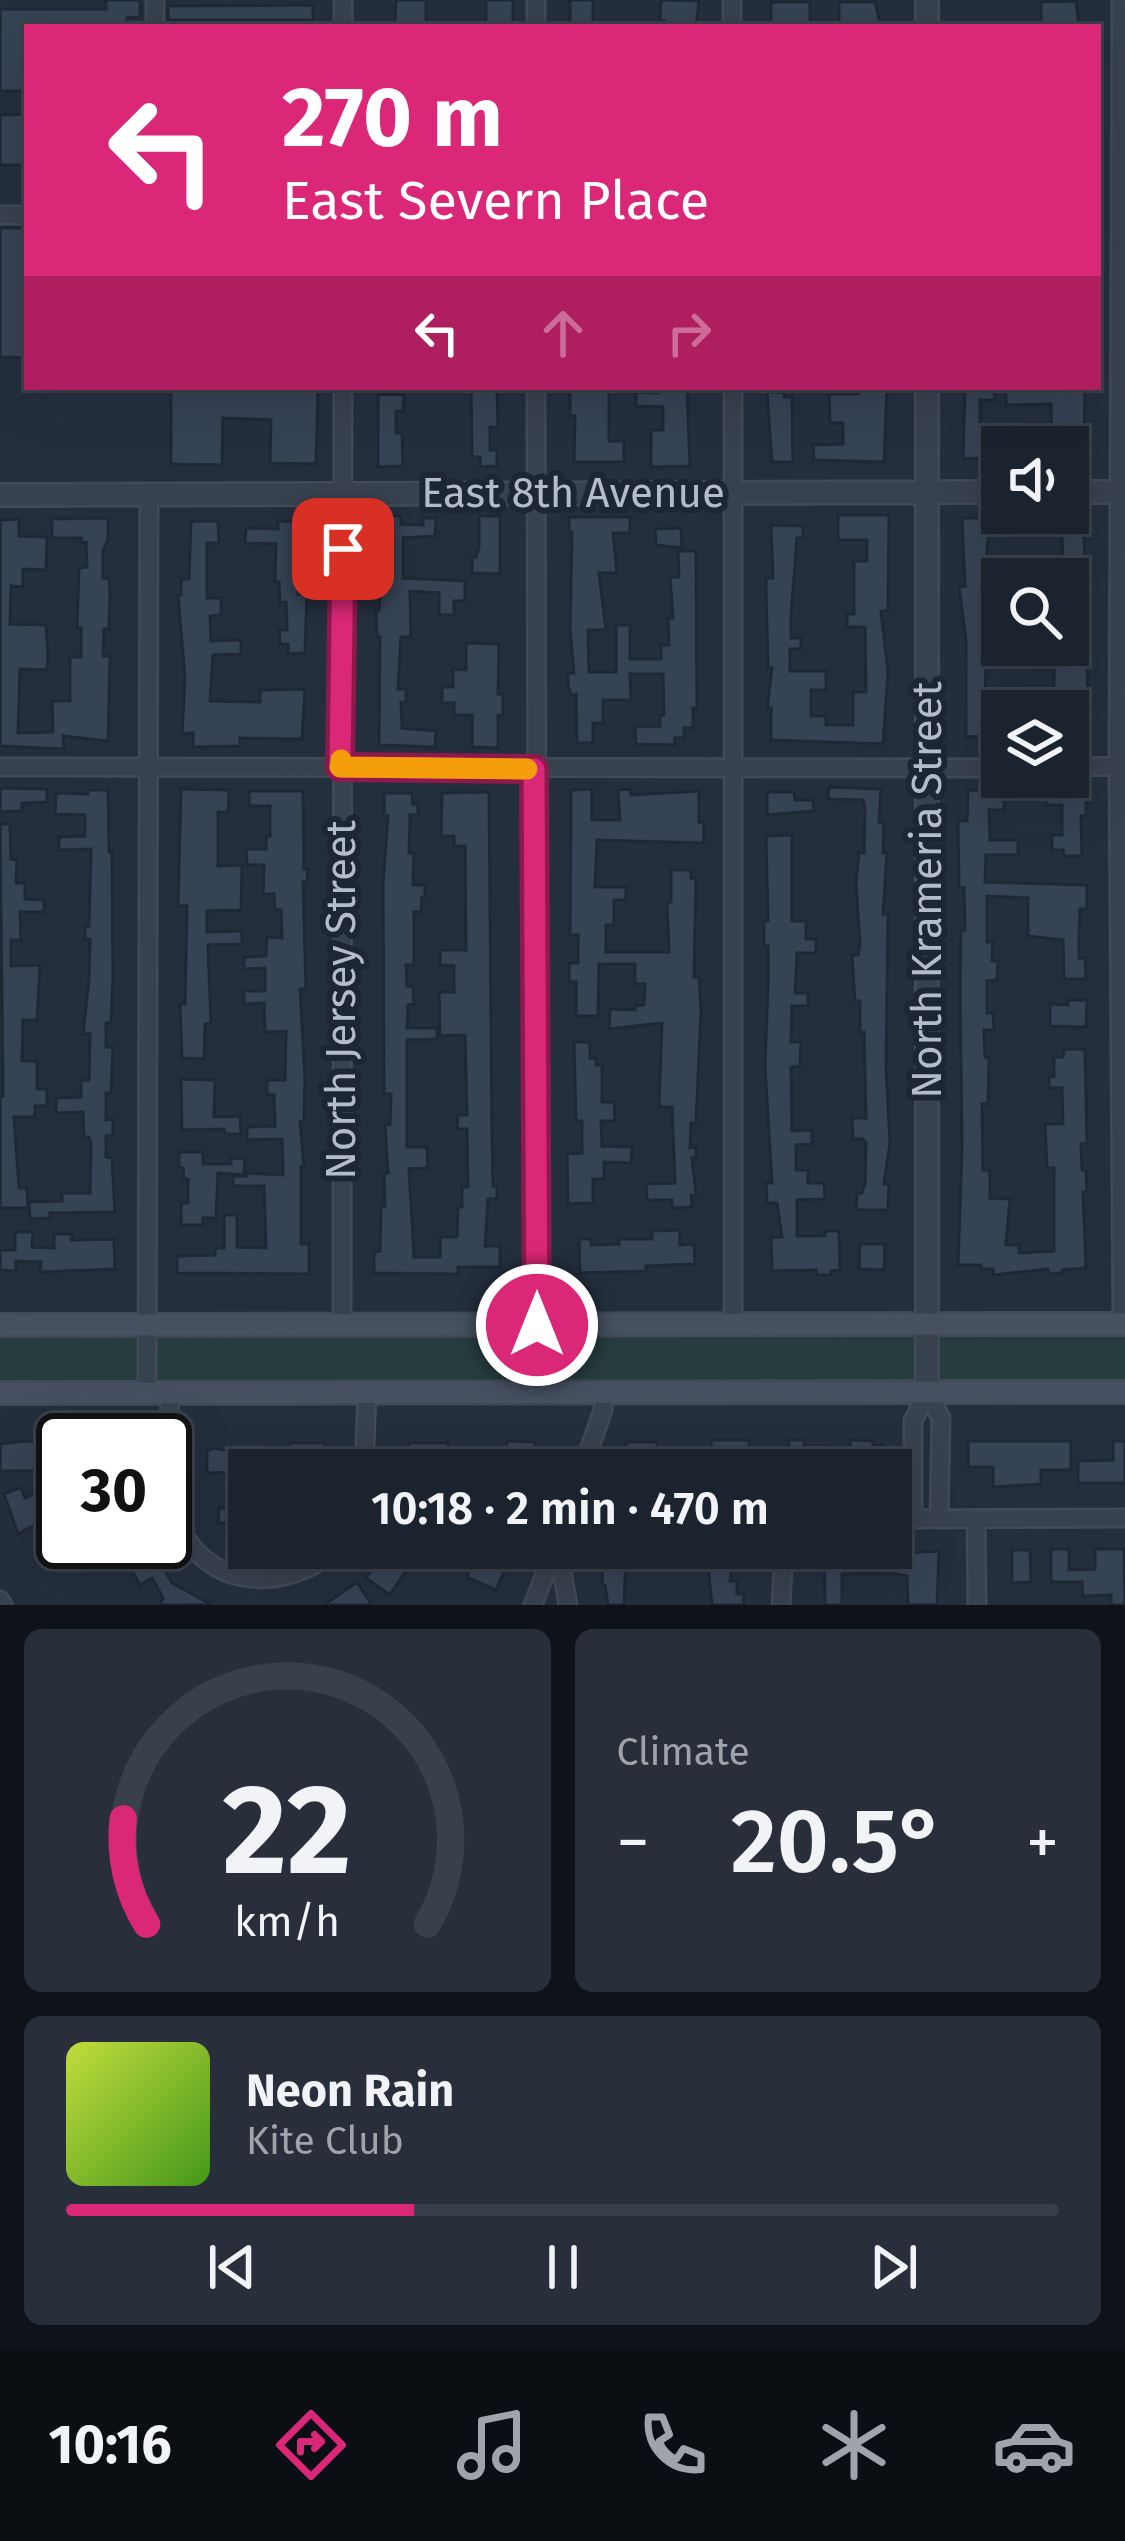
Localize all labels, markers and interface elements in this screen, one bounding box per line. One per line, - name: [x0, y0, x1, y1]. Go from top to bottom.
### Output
- text: 270 m: [282, 67, 503, 168]
- icon: left: [84, 72, 240, 228]
- text: East Severn Place: [282, 169, 709, 233]
- icon: left: [404, 300, 470, 366]
- icon: ahead: [530, 300, 596, 366]
- icon: right: [656, 300, 722, 366]
- map controls: [981, 426, 1089, 798]
- button: sound: [981, 426, 1089, 534]
- street label: East 8th Avenue: [421, 468, 725, 518]
- pin: [292, 498, 394, 600]
- icon: arrive: [310, 516, 376, 582]
- button: search: [981, 558, 1089, 666]
- street label: North Krameria Street: [902, 680, 952, 1099]
- button: layers: [981, 690, 1089, 798]
- street label: North Jersey Street: [316, 819, 366, 1180]
- position arrow: [474, 1262, 600, 1388]
- speed limit sign: 30: [36, 1413, 192, 1569]
- text: 10:18 · 2 min · 470 m: [371, 1482, 769, 1536]
- text: Climate: [617, 1729, 750, 1775]
- text: 22: [223, 1756, 352, 1906]
- text: 20.5°: [731, 1788, 945, 1896]
- text: −: [617, 1803, 650, 1882]
- text: +: [1026, 1803, 1059, 1882]
- text: km/h: [234, 1895, 340, 1946]
- text: Neon Rain: [246, 2064, 454, 2118]
- text: Kite Club: [246, 2118, 404, 2164]
- icon: previous: [199, 2234, 265, 2300]
- icon: pause: [530, 2234, 596, 2300]
- icon: next: [861, 2234, 927, 2300]
- icon: directions: [269, 2403, 353, 2487]
- icon: music: [450, 2403, 534, 2487]
- icon: phone: [631, 2403, 715, 2487]
- icon: climate: [812, 2403, 896, 2487]
- icon: car: [992, 2403, 1076, 2487]
- text: 10:16: [48, 2413, 172, 2477]

